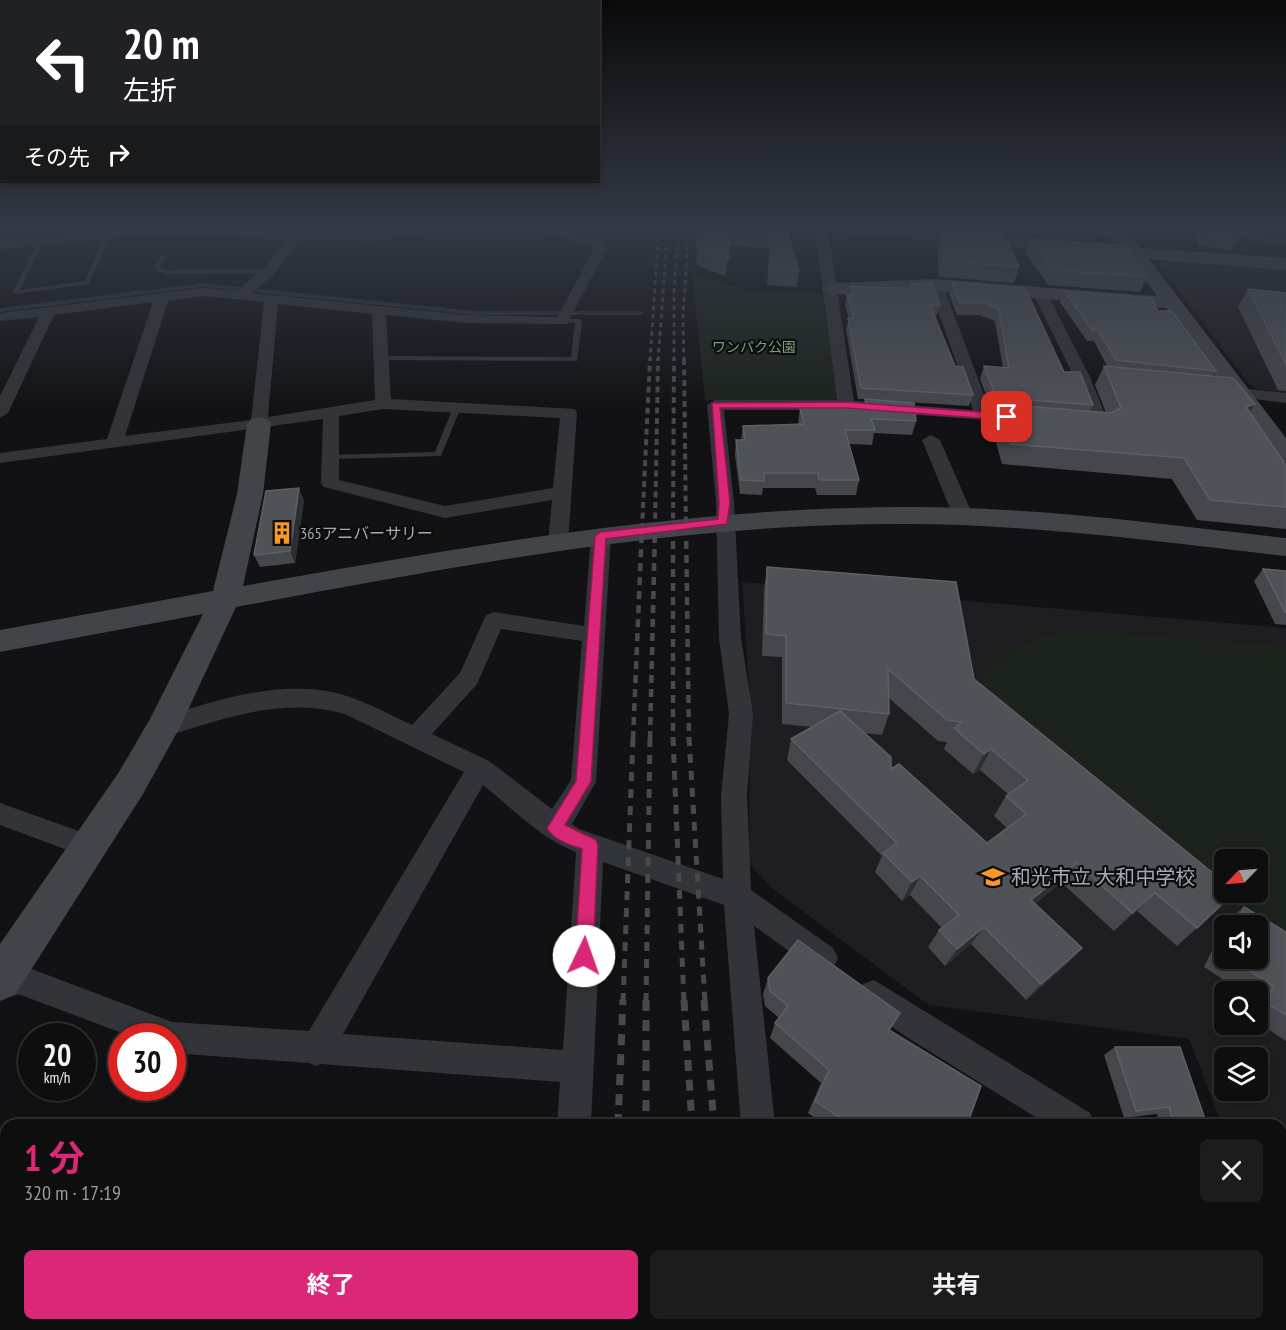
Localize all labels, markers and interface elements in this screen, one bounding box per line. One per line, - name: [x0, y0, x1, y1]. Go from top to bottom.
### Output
- text: 20 m: [123, 16, 200, 71]
- icon: left: [24, 24, 102, 102]
- text: 左折: [123, 73, 177, 107]
- icon: right: [102, 138, 135, 171]
- text: その先: [24, 143, 90, 171]
- park label: ワンパク公園: [712, 338, 796, 356]
- pin: [981, 391, 1032, 442]
- icon: arrive: [990, 400, 1023, 433]
- building icon: 365アニバーサリー: [269, 520, 295, 546]
- place label: 365アニバーサリー: [300, 523, 433, 543]
- north arrow: [1214, 849, 1268, 903]
- map controls: [1214, 849, 1268, 1101]
- school or university icon: 和光市立 大和中学校: [980, 864, 1006, 890]
- place label: 和光市立 大和中学校: [1011, 864, 1195, 890]
- button: sound: [1214, 915, 1268, 969]
- position arrow: [552, 924, 616, 988]
- button: search: [1214, 981, 1268, 1035]
- speed limit sign: 30: [108, 1023, 186, 1101]
- text: 20: [43, 1035, 71, 1074]
- button: layers: [1214, 1047, 1268, 1101]
- text: km/h: [44, 1068, 70, 1087]
- text: 1 分: [24, 1134, 85, 1181]
- button: close: [1200, 1139, 1263, 1202]
- text: 320 m · 17:19: [24, 1180, 121, 1206]
- button: 終了: [24, 1250, 638, 1319]
- button: 共有: [650, 1250, 1263, 1319]

